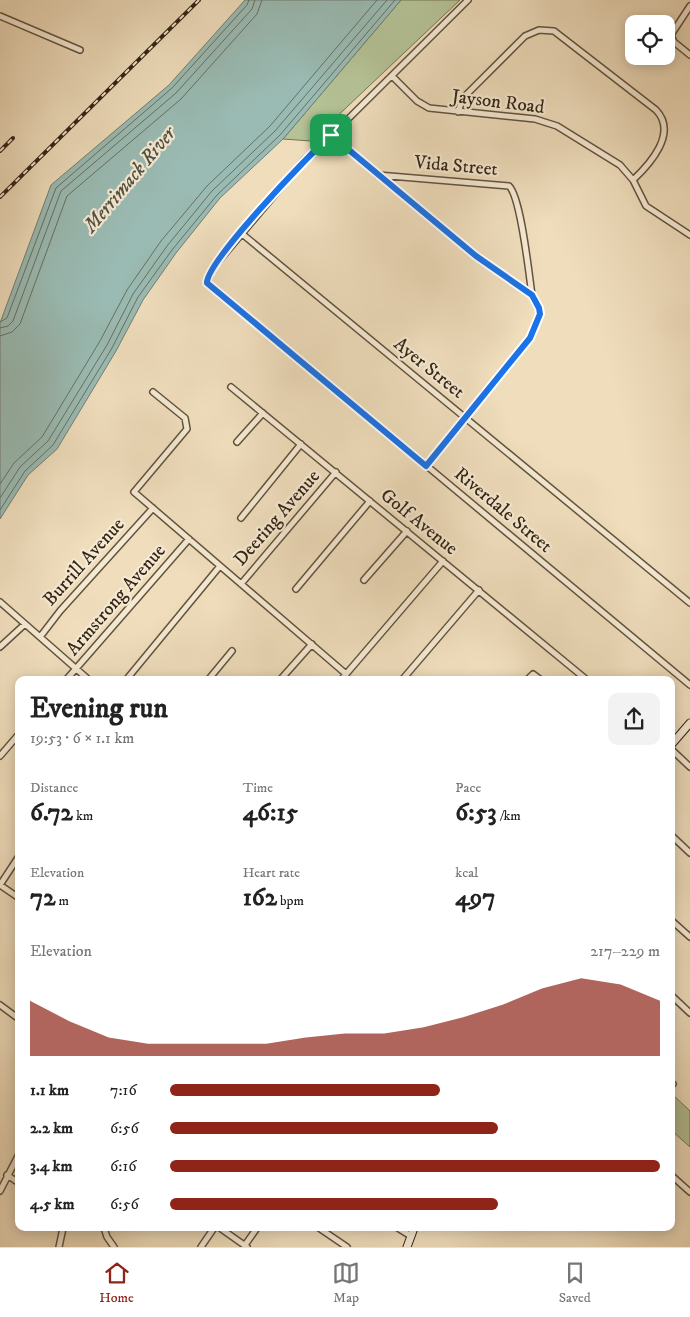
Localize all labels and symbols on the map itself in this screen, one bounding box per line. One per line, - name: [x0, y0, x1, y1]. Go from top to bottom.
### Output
- street label: Jayson Road: [448, 85, 546, 119]
- pin: [310, 114, 352, 156]
- water label: Merrimack River: [77, 121, 183, 240]
- street label: Vida Street: [412, 151, 499, 181]
- street label: Ayer Street: [389, 332, 469, 404]
- street label: Riverdale Street: [449, 462, 557, 558]
- street label: Deering Avenue: [229, 465, 325, 571]
- street label: Golf Avenue: [376, 484, 463, 560]
- street label: Burrill Avenue: [38, 513, 130, 611]
- street label: Armstrong Avenue: [61, 539, 171, 660]

